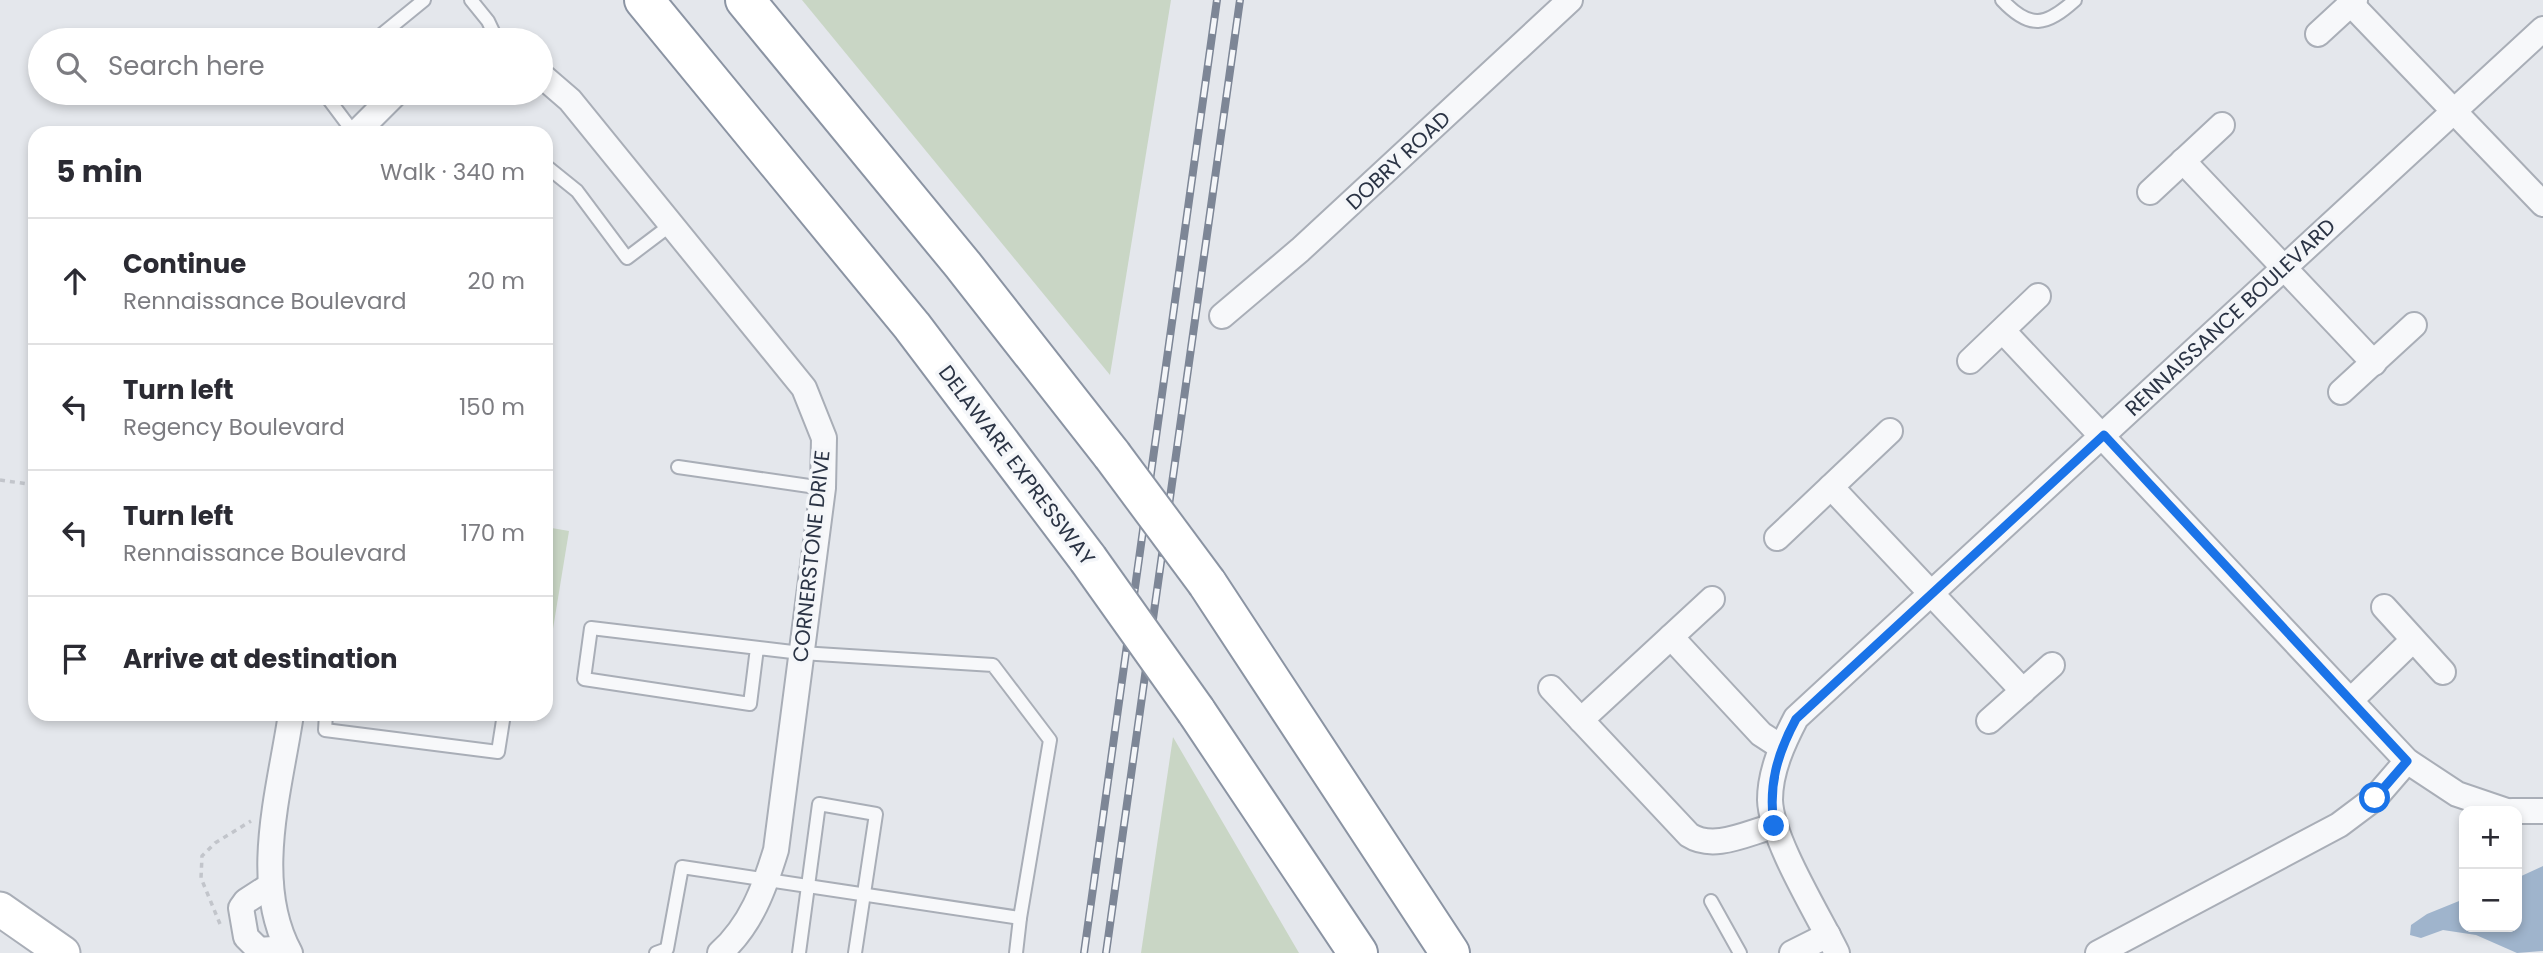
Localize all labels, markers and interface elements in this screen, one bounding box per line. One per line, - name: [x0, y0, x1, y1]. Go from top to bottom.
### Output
- search box: [28, 28, 553, 105]
- icon: search: [52, 48, 90, 86]
- text: Search here: [108, 48, 265, 84]
- street label: DOBRY ROAD: [1339, 104, 1457, 216]
- text: 5 min: [56, 150, 143, 193]
- text: Walk · 340 m: [380, 156, 525, 188]
- street label: RENNAISSANCE BOULEVARD: [2118, 212, 2342, 422]
- text: Continue: [123, 246, 246, 282]
- icon: ahead: [56, 262, 94, 300]
- text: 20 m: [467, 265, 525, 297]
- text: Rennaissance Boulevard: [123, 285, 407, 317]
- street label: DELAWARE EXPRESSWAY: [932, 359, 1102, 571]
- text: Turn left: [123, 372, 234, 408]
- icon: left: [56, 388, 94, 426]
- text: 150 m: [459, 391, 525, 423]
- text: Regency Boulevard: [123, 411, 345, 443]
- street label: CORNERSTONE DRIVE: [785, 449, 837, 663]
- text: Turn left: [123, 498, 234, 534]
- icon: left: [56, 514, 94, 552]
- text: 170 m: [461, 517, 525, 549]
- text: Rennaissance Boulevard: [123, 537, 407, 569]
- icon: arrive: [56, 640, 94, 678]
- text: Arrive at destination: [123, 641, 398, 677]
- route start: [2359, 782, 2390, 813]
- map controls: [2459, 806, 2522, 932]
- button: +: [2459, 806, 2522, 869]
- route end: [1758, 810, 1789, 841]
- button: −: [2459, 869, 2522, 932]

